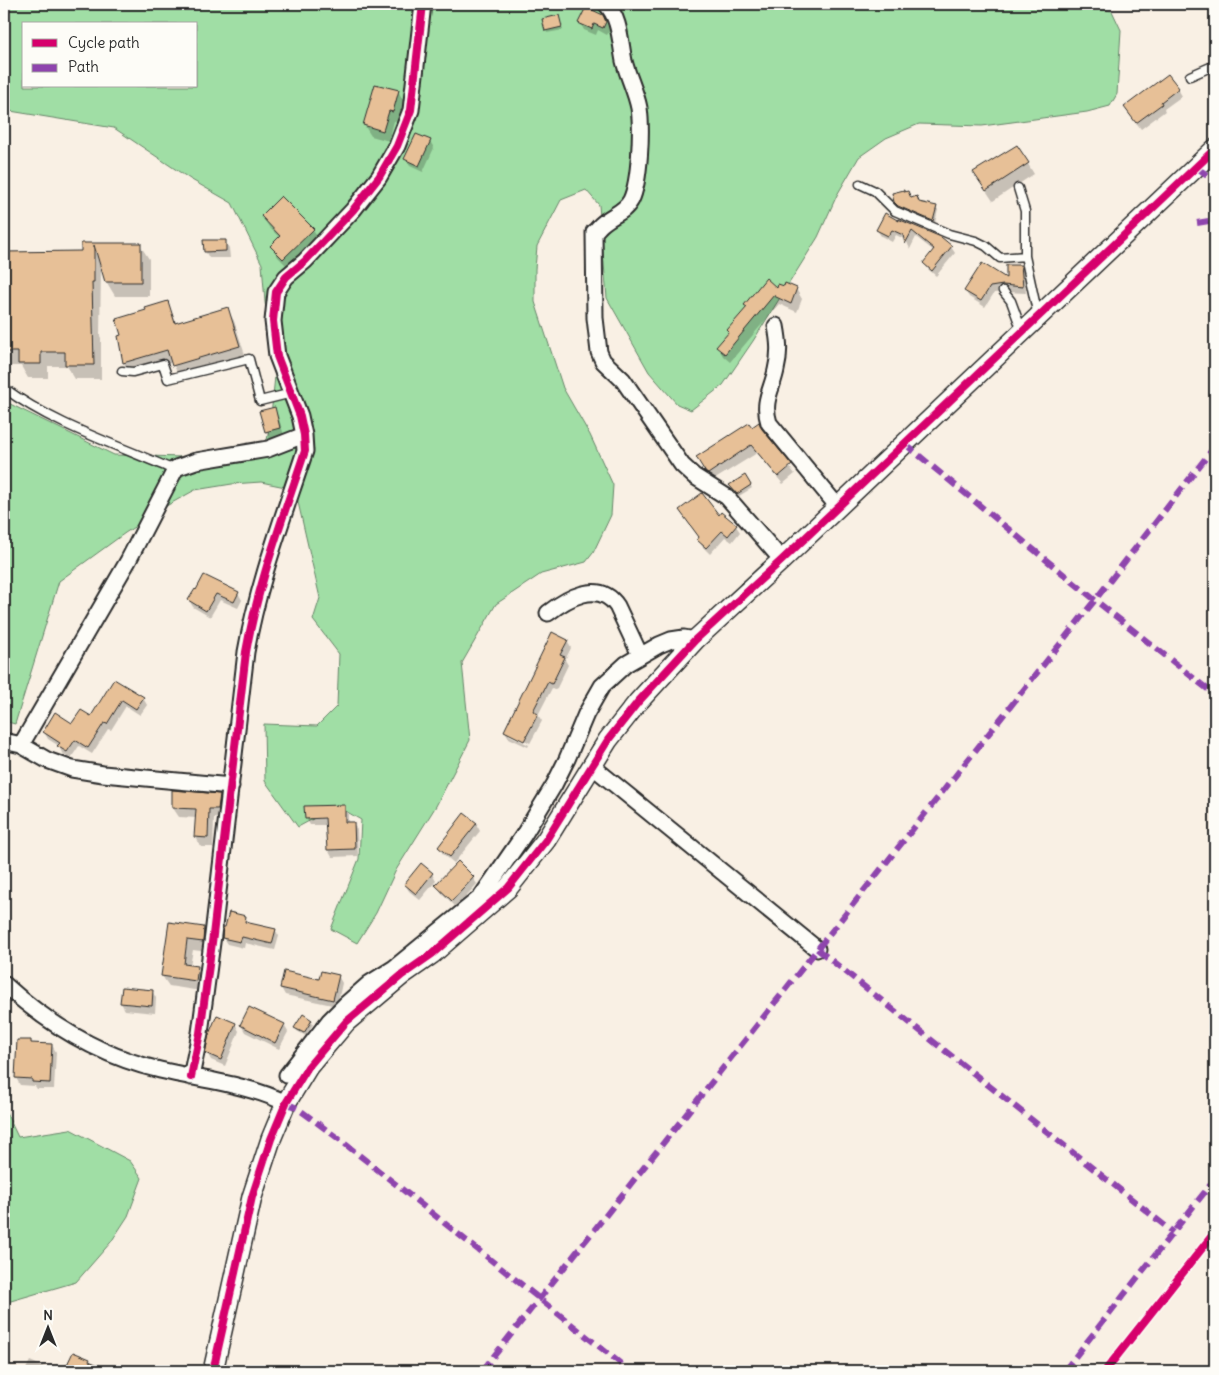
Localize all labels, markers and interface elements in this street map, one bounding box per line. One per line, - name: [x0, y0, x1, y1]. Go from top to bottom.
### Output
- legend: [22, 22, 198, 88]
- text: Cycle path: [68, 33, 140, 52]
- text: Path: [68, 57, 99, 76]
- north arrow: [22, 1302, 72, 1352]
- text: N: [43, 1306, 53, 1324]

